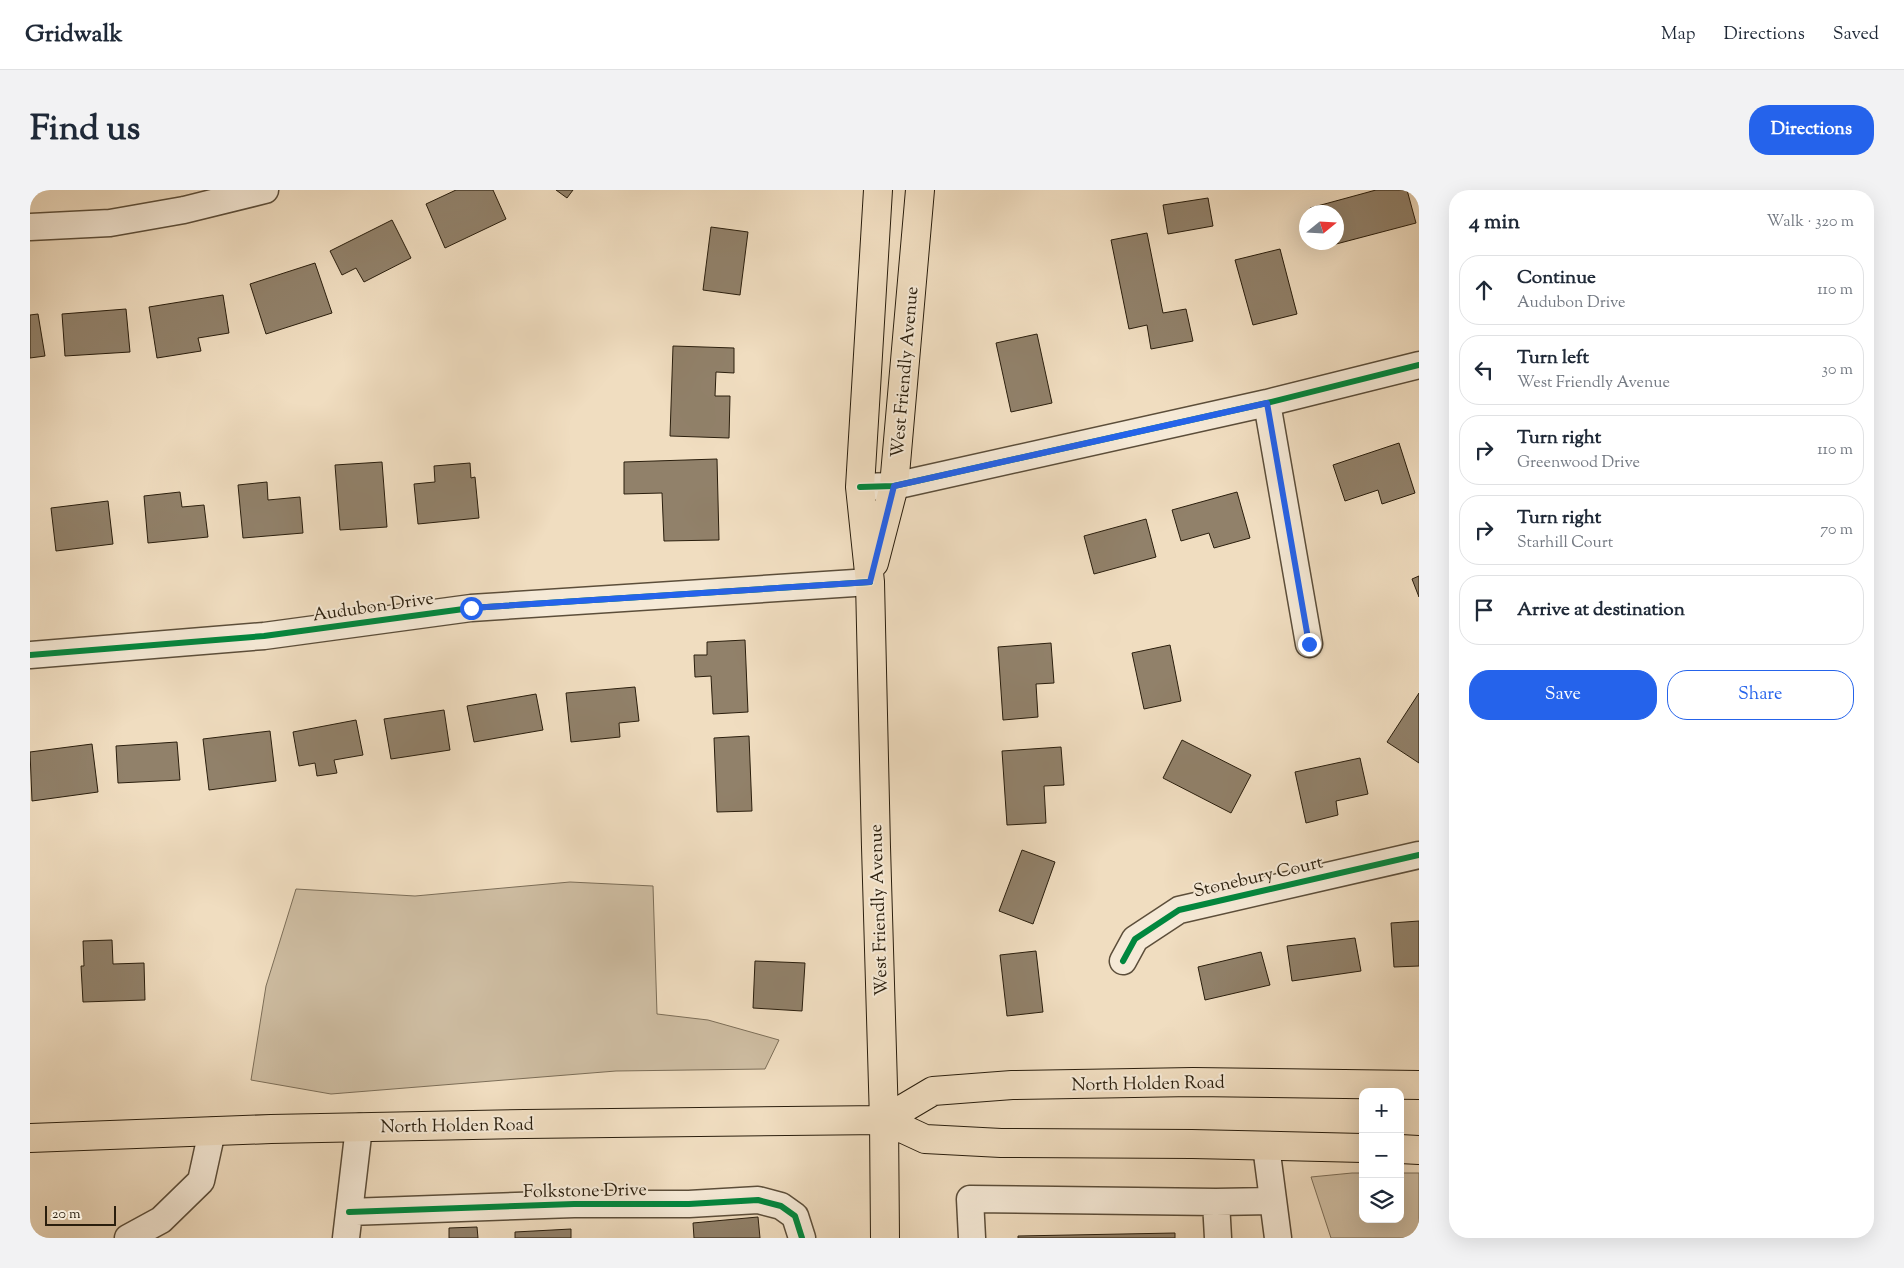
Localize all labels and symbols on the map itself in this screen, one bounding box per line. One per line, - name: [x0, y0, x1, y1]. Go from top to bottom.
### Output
- north arrow: [1299, 205, 1344, 250]
- street label: West Friendly Avenue: [886, 285, 926, 459]
- street label: Audubon Drive: [311, 587, 436, 629]
- route start: [460, 597, 483, 620]
- route end: [1298, 633, 1321, 656]
- street label: West Friendly Avenue: [864, 824, 896, 996]
- street label: Stonebury Court: [1191, 850, 1326, 905]
- street label: North Holden Road: [1071, 1071, 1225, 1099]
- street label: North Holden Road: [380, 1113, 534, 1141]
- street label: Folkstone Drive: [523, 1178, 647, 1206]
- scale bar: [45, 1203, 116, 1226]

